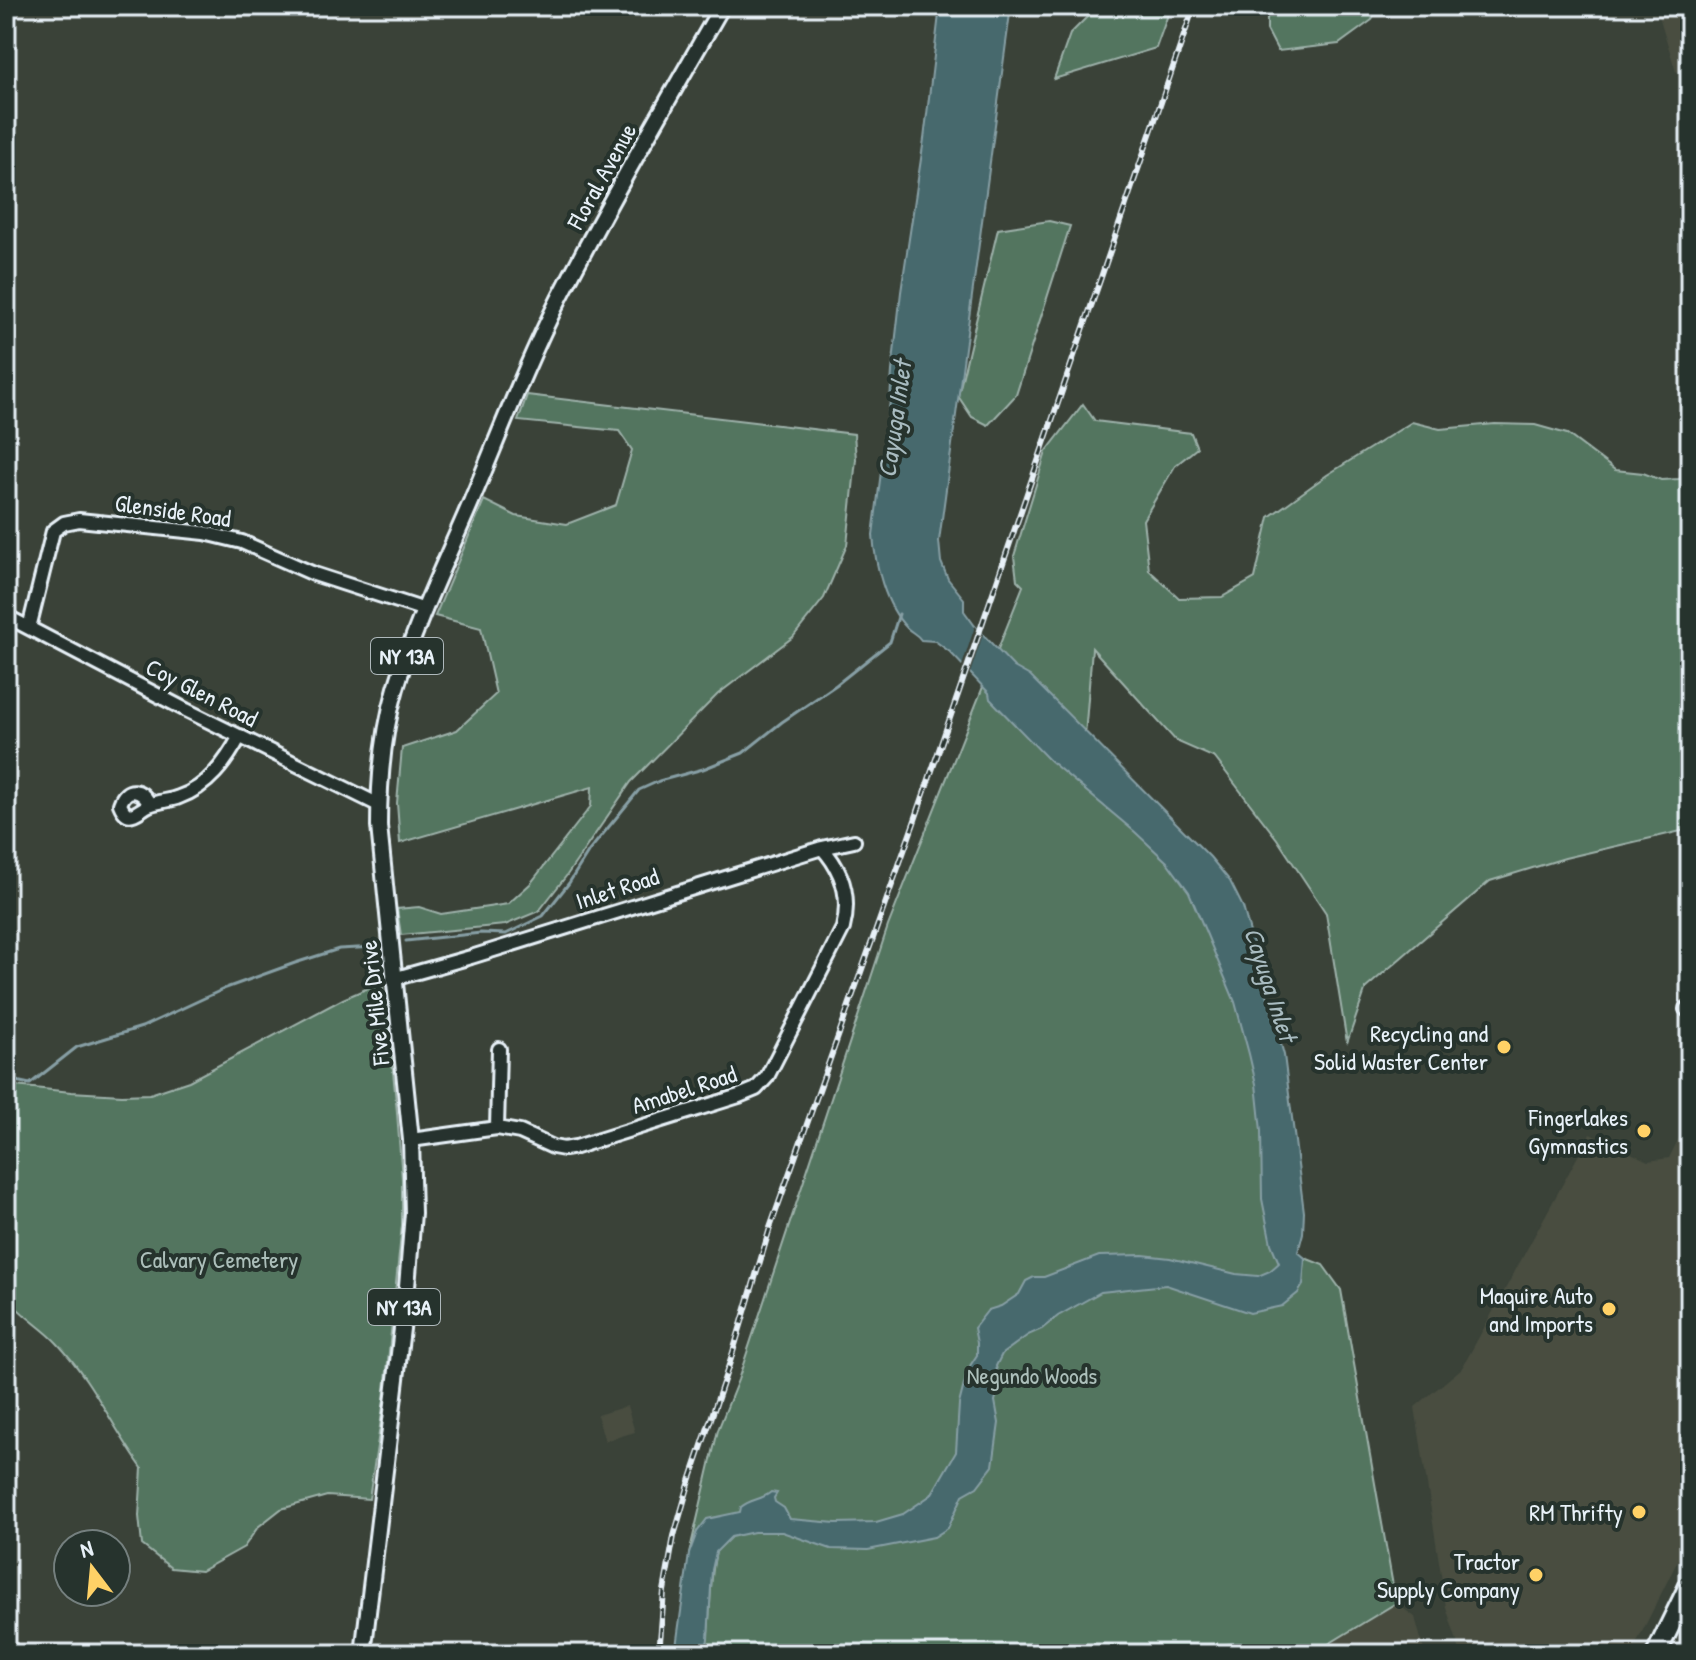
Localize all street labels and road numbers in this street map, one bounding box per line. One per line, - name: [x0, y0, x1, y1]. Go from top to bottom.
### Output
- street label: Floral Avenue: [558, 117, 643, 236]
- street label: Glenside Road: [113, 486, 233, 534]
- road number: NY 13A: [371, 638, 443, 674]
- street label: Coy Glen Road: [141, 650, 263, 734]
- street label: Inlet Road: [571, 860, 663, 916]
- street label: Five Mile Drive: [351, 939, 397, 1068]
- street label: Amabel Road: [628, 1057, 740, 1121]
- road number: NY 13A: [368, 1289, 440, 1325]

